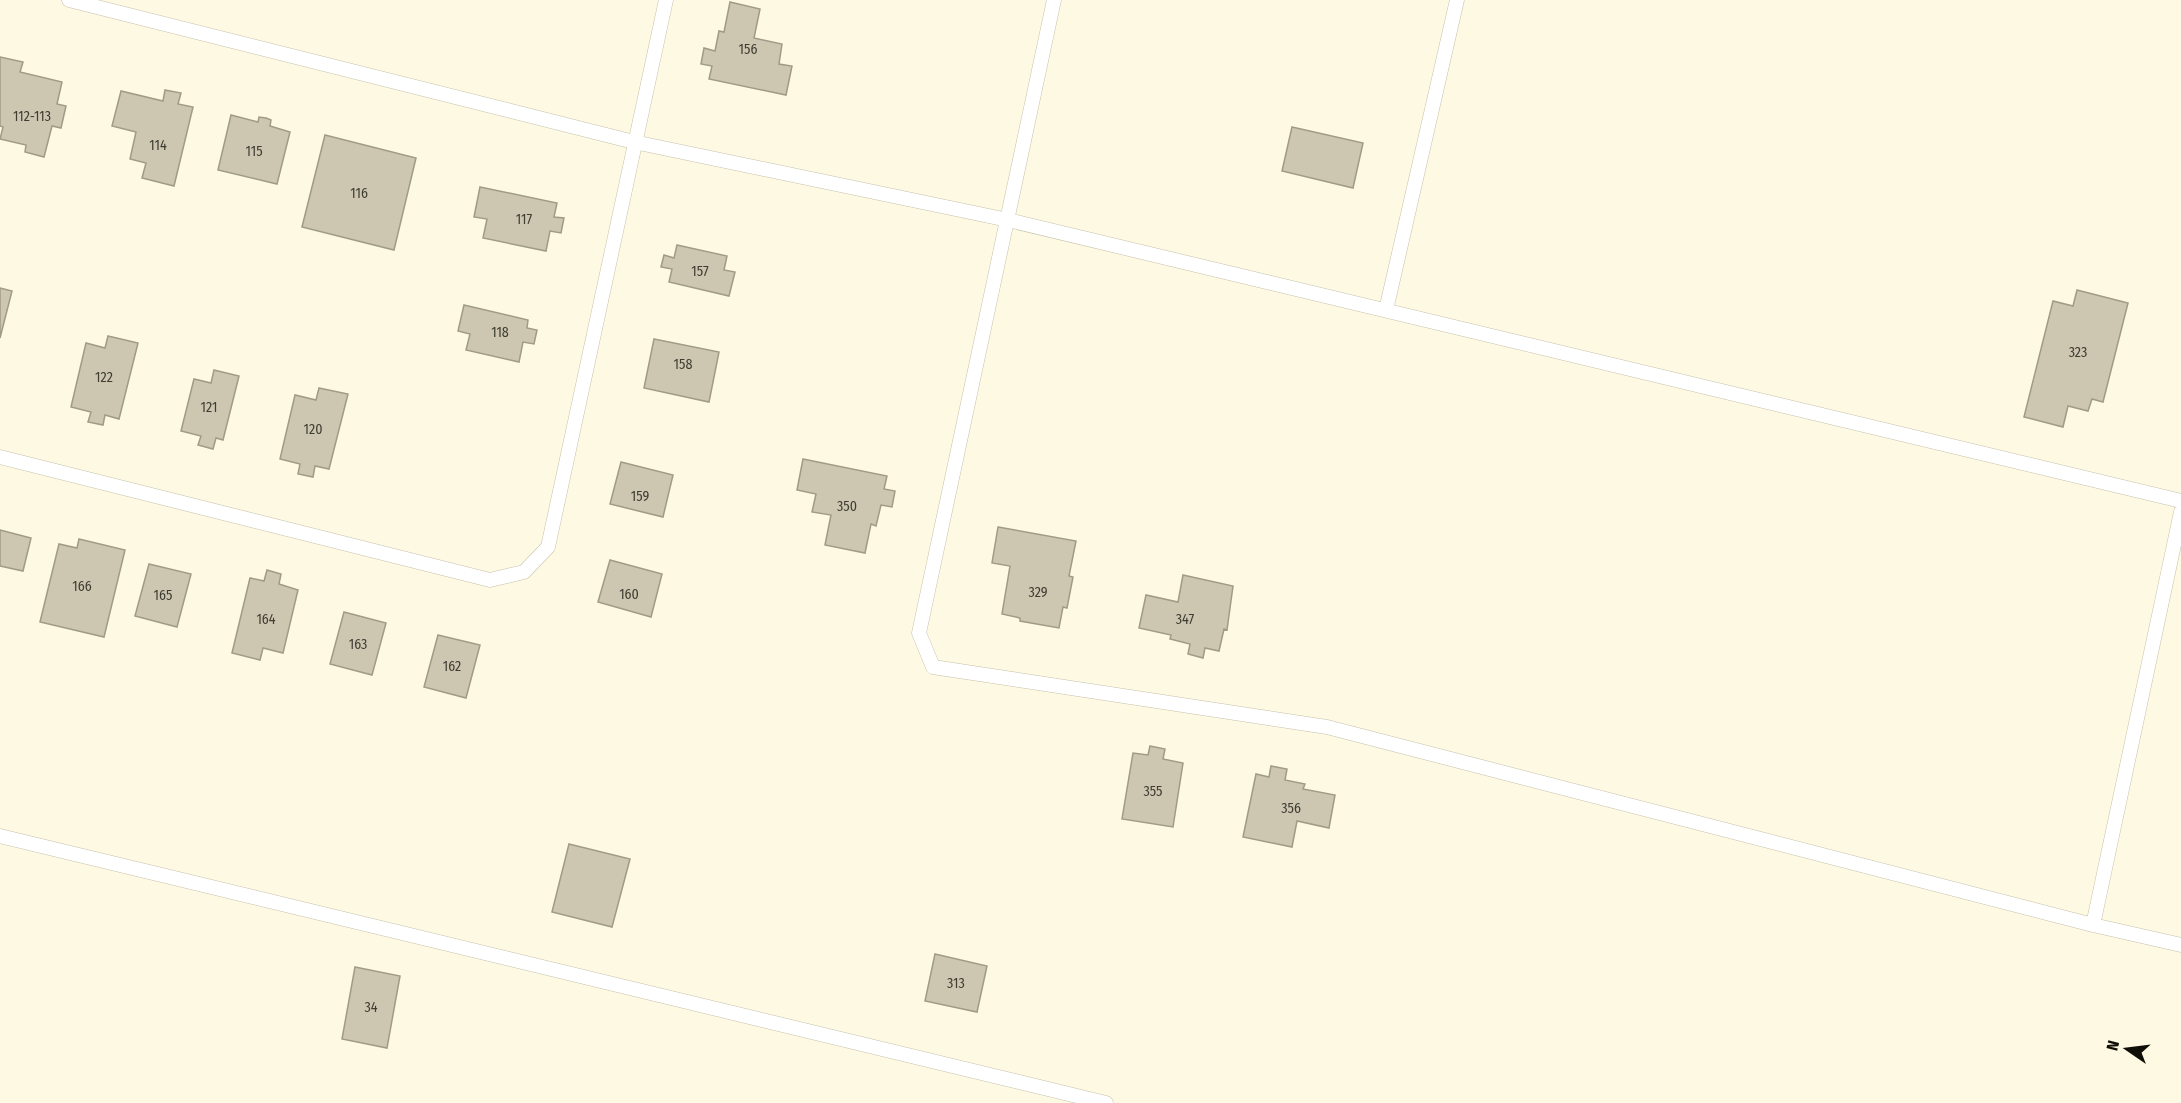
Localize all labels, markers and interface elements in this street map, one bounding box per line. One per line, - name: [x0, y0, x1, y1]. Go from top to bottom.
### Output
- house number: 156: [739, 41, 757, 58]
- house number: 112-113: [13, 108, 51, 125]
- house number: 114: [149, 137, 167, 154]
- house number: 115: [245, 143, 263, 160]
- house number: 116: [350, 185, 368, 202]
- house number: 117: [516, 211, 533, 228]
- house number: 157: [691, 263, 709, 280]
- house number: 118: [491, 324, 509, 341]
- house number: 323: [2069, 344, 2087, 361]
- house number: 158: [674, 356, 692, 373]
- house number: 122: [95, 369, 113, 386]
- house number: 121: [201, 399, 217, 416]
- house number: 120: [304, 421, 322, 438]
- house number: 159: [631, 488, 649, 505]
- house number: 350: [837, 498, 857, 515]
- house number: 166: [72, 578, 92, 595]
- house number: 329: [1028, 584, 1048, 601]
- house number: 160: [619, 586, 639, 603]
- house number: 165: [154, 587, 172, 604]
- house number: 164: [256, 611, 276, 628]
- house number: 347: [1176, 611, 1195, 628]
- house number: 163: [349, 636, 367, 653]
- house number: 162: [443, 658, 461, 675]
- house number: 355: [1143, 783, 1163, 800]
- house number: 356: [1281, 800, 1301, 817]
- house number: 313: [947, 975, 965, 992]
- house number: 34: [364, 999, 378, 1016]
- north arrow: [2097, 1019, 2157, 1079]
- text: N: [2103, 1039, 2123, 1052]

